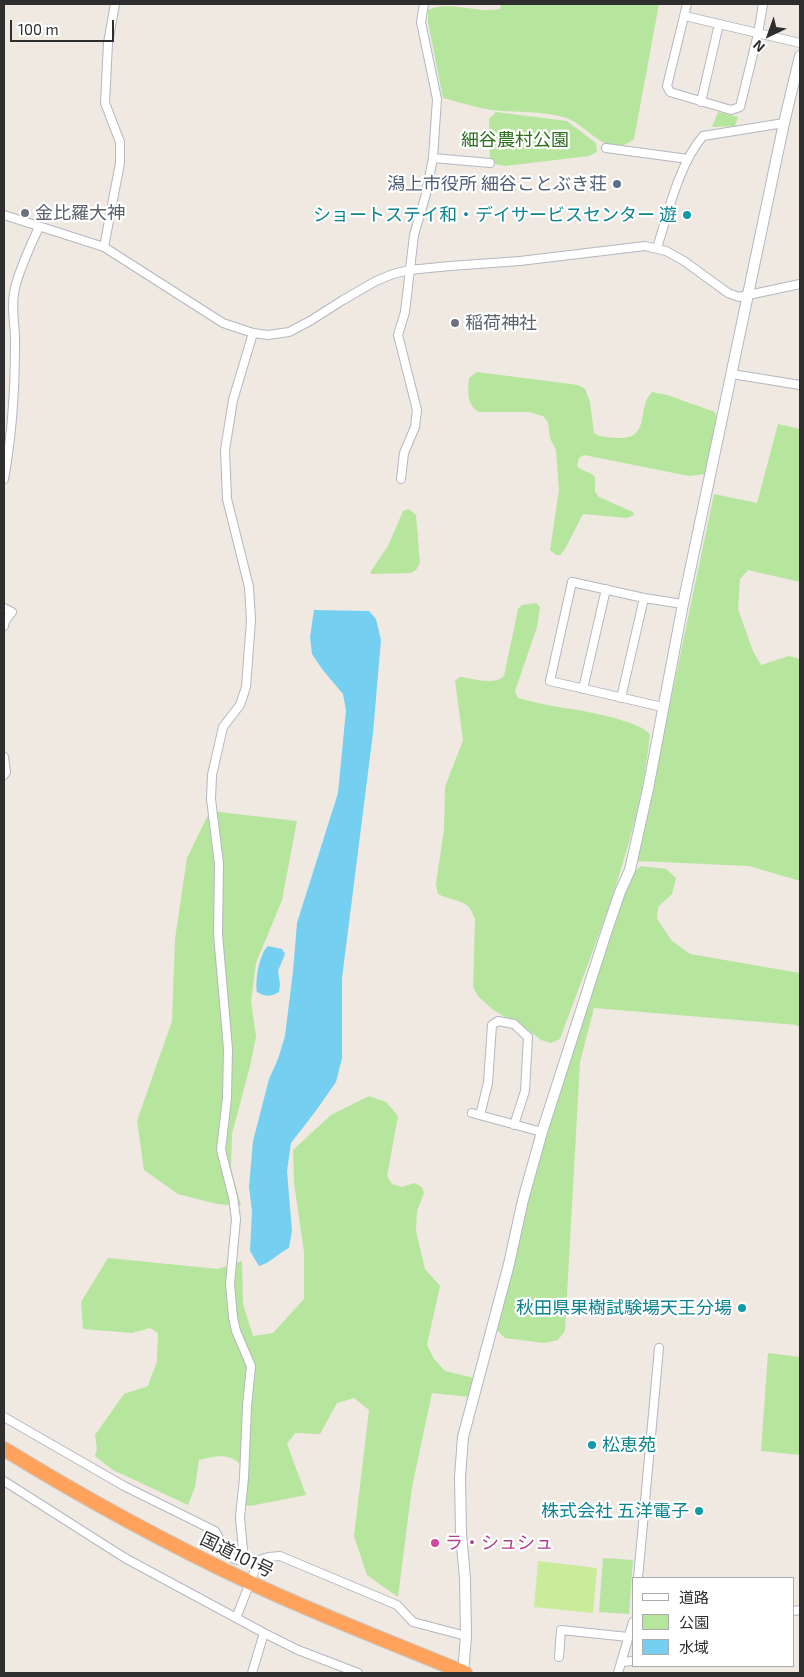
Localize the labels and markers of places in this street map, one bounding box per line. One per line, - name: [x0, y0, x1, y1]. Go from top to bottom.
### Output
- place label: 潟上市役所 細谷ことぶき荘: [387, 173, 607, 195]
- marker: 潟上市役所 細谷ことぶき荘: [611, 178, 623, 190]
- place label: 金比羅大神: [35, 202, 125, 224]
- place label: ショートステイ和・デイサービスセンター 遊: [313, 204, 677, 226]
- marker: 金比羅大神: [19, 207, 31, 219]
- marker: ショートステイ和・デイサービスセンター 遊: [681, 209, 693, 221]
- place label: 稲荷神社: [465, 312, 537, 334]
- marker: 稲荷神社: [449, 317, 461, 329]
- place label: 秋田県果樹試験場天王分場: [516, 1297, 732, 1319]
- marker: 秋田県果樹試験場天王分場: [736, 1302, 748, 1314]
- place label: 松恵苑: [602, 1434, 656, 1456]
- marker: 松恵苑: [586, 1439, 598, 1451]
- place label: 株式会社 五洋電子: [541, 1500, 689, 1522]
- marker: 株式会社 五洋電子: [693, 1505, 705, 1517]
- place label: ラ・シュシュ: [445, 1532, 553, 1554]
- marker: ラ・シュシュ: [429, 1537, 441, 1549]

